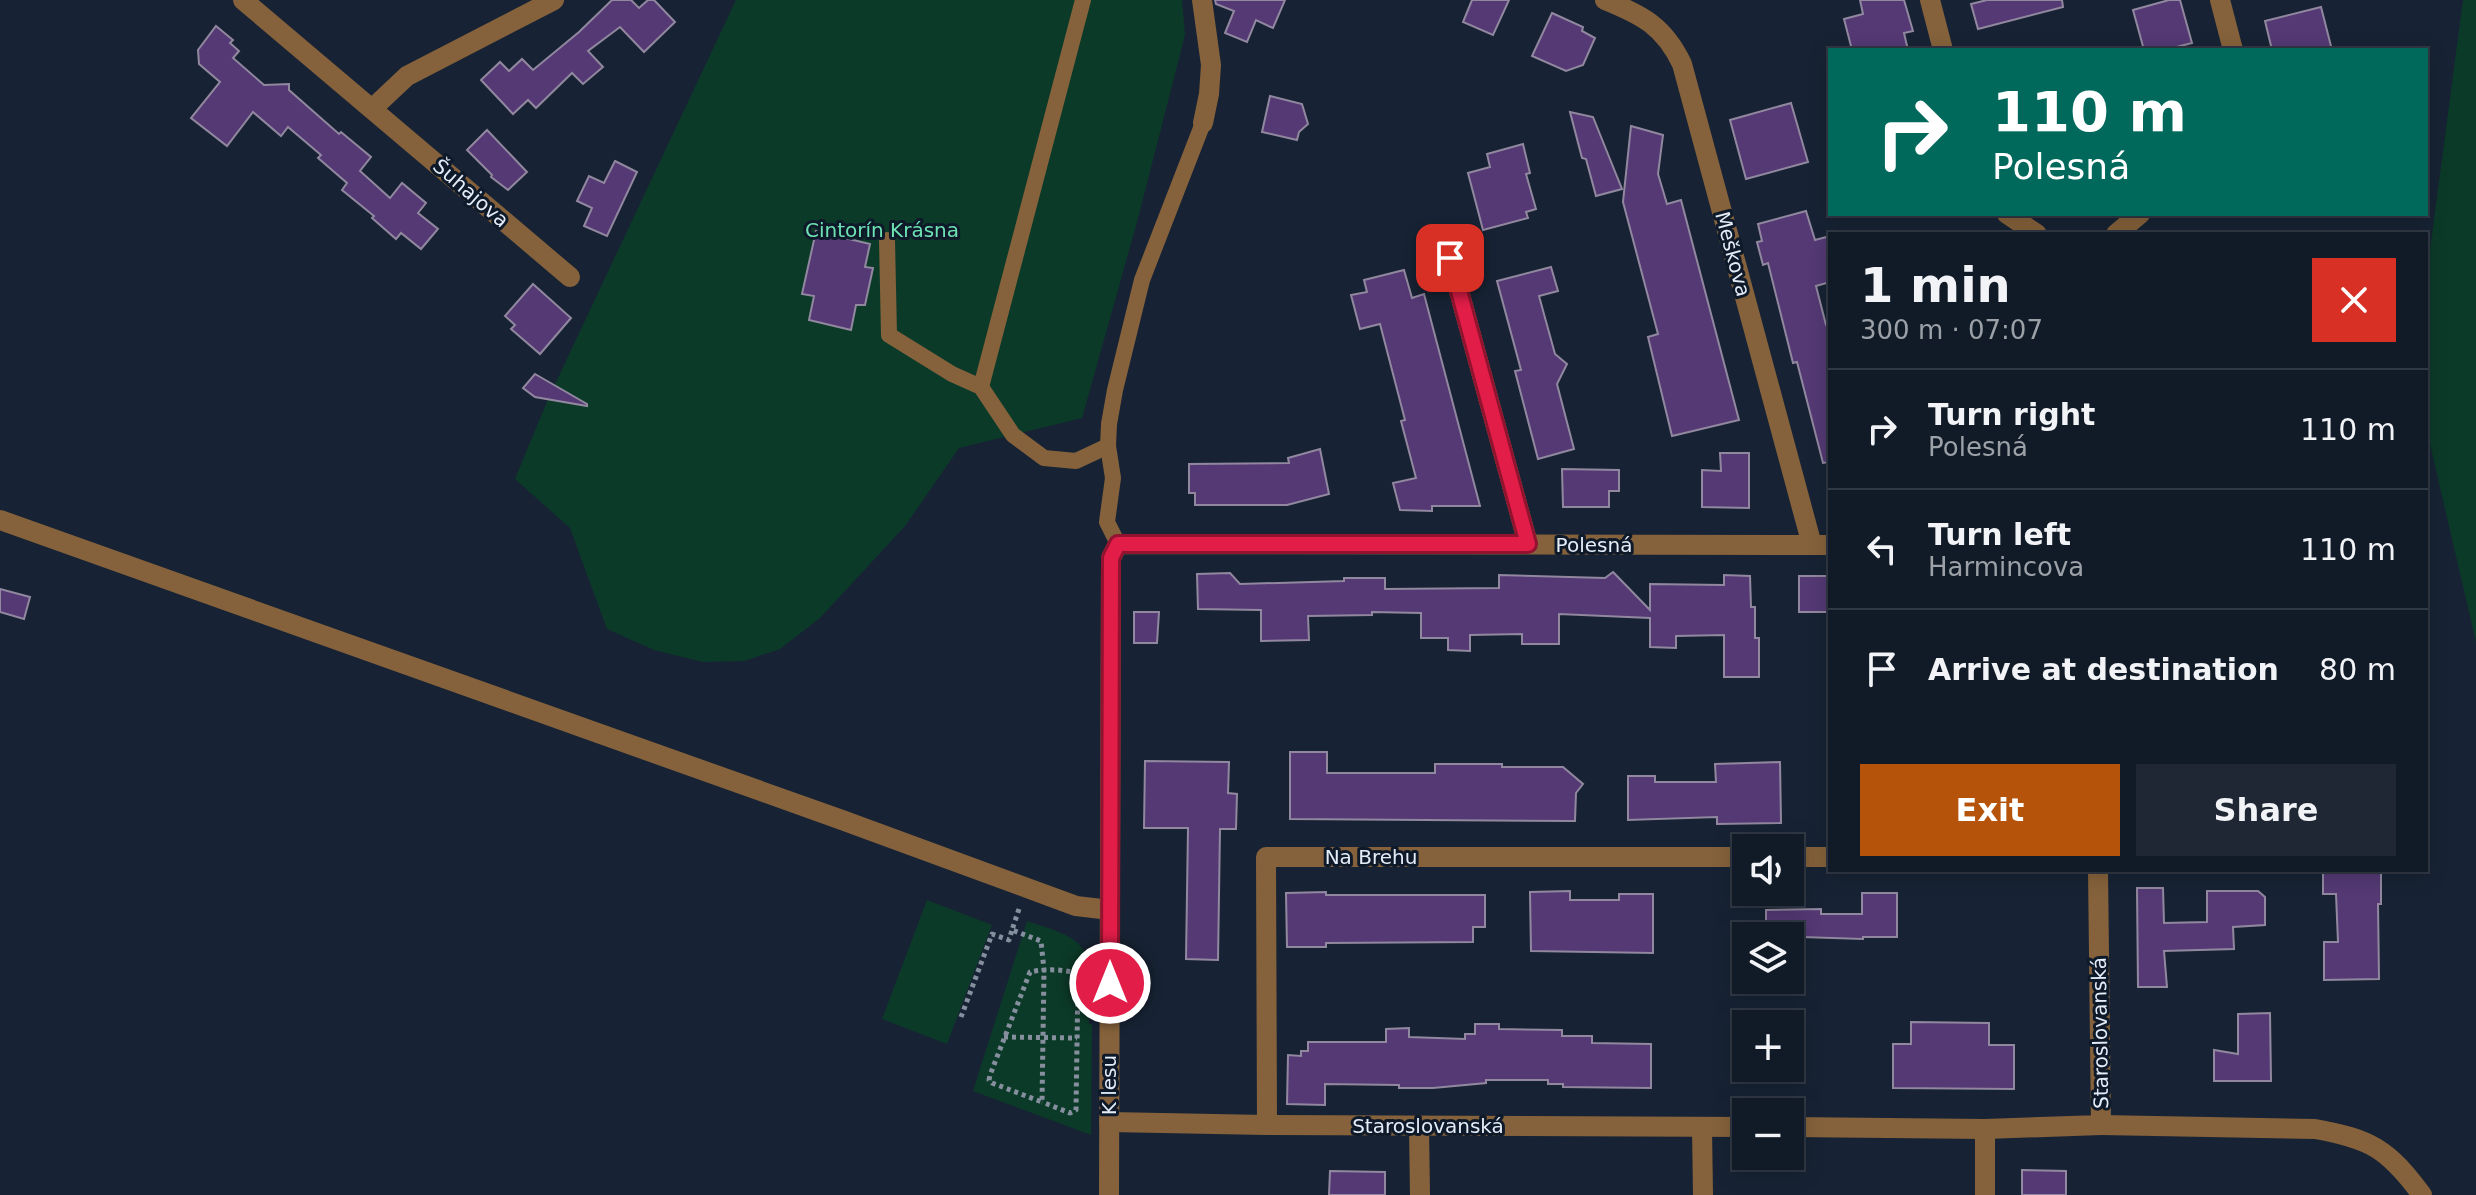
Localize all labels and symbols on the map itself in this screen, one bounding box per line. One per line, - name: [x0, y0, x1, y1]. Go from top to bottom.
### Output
- street label: Šuhajova: [428, 154, 514, 232]
- street label: Meškova: [1710, 209, 1756, 299]
- park label: Cintorín Krásna: [805, 218, 959, 242]
- pin: [1416, 224, 1484, 292]
- street label: Polesná: [1556, 533, 1632, 557]
- street label: Na Brehu: [1325, 845, 1417, 869]
- position arrow: [1068, 941, 1152, 1025]
- street label: Staroslovanská: [2087, 957, 2113, 1109]
- street label: K lesu: [1097, 1055, 1121, 1115]
- street label: Staroslovanská: [1352, 1114, 1504, 1138]

